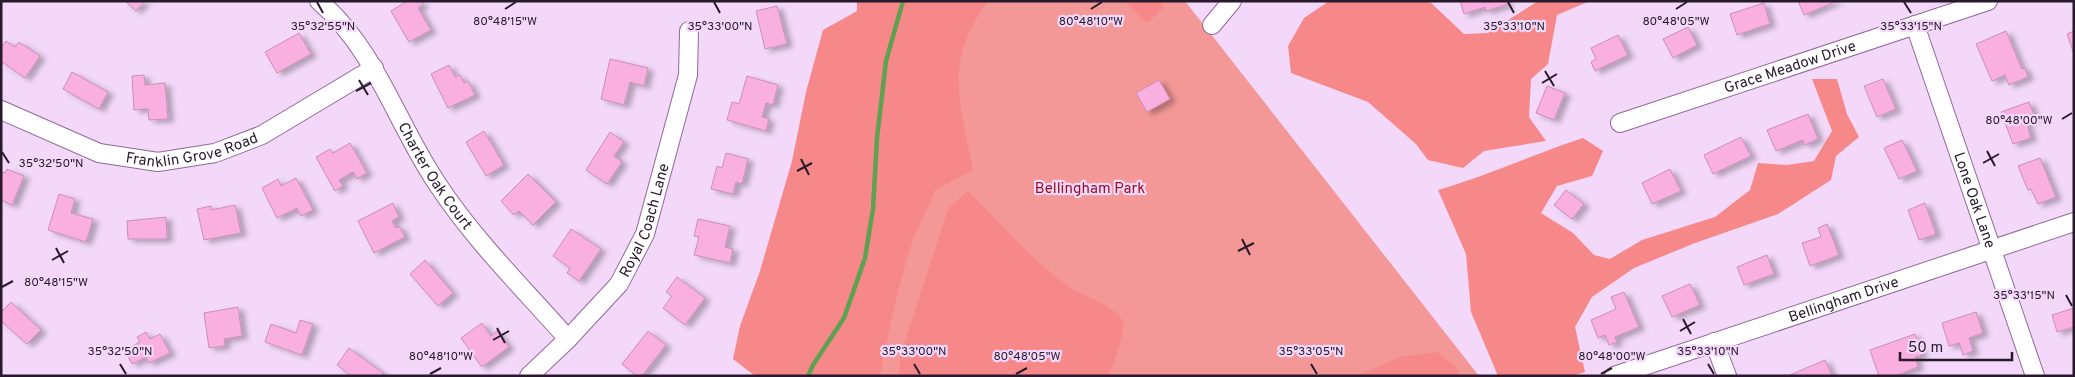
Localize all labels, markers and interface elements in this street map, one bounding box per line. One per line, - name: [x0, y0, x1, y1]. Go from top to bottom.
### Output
- text: 80°48'15"W: [473, 14, 537, 30]
- text: 80°48'10"W: [1059, 14, 1123, 30]
- text: 80°48'05"W: [1642, 14, 1710, 30]
- text: 35°32'55"N: [291, 19, 355, 35]
- text: 35°33'00"N: [687, 19, 753, 35]
- text: 35°33'10"N: [1483, 19, 1545, 35]
- text: 35°33'15"N: [1880, 19, 1942, 35]
- street label: Grace Meadow Drive: [1722, 37, 1859, 99]
- text: 80°48'00"W: [1985, 113, 2053, 129]
- street label: Charter Oak Court: [393, 119, 475, 234]
- street label: Franklin Grove Road: [124, 129, 261, 173]
- street label: Lone Oak Lane: [1948, 150, 1999, 251]
- text: 35°32'50"N: [19, 156, 83, 172]
- street label: Royal Coach Lane: [616, 161, 675, 281]
- park label: Bellingham Park: [1035, 180, 1145, 199]
- street label: Bellingham Drive: [1786, 273, 1902, 328]
- text: 80°48'15"W: [24, 275, 88, 291]
- text: 35°33'15"N: [1993, 288, 2055, 304]
- scale bar: [1900, 330, 2012, 362]
- text: 50 m: [1908, 339, 1943, 358]
- text: 35°32'50"N: [88, 344, 152, 360]
- text: 35°33'00"N: [881, 344, 947, 360]
- text: 35°33'05"N: [1278, 344, 1344, 360]
- text: 35°33'10"N: [1677, 344, 1739, 360]
- text: 80°48'10"W: [409, 349, 473, 365]
- text: 80°48'05"W: [993, 349, 1061, 365]
- text: 80°48'00"W: [1578, 349, 1646, 365]

